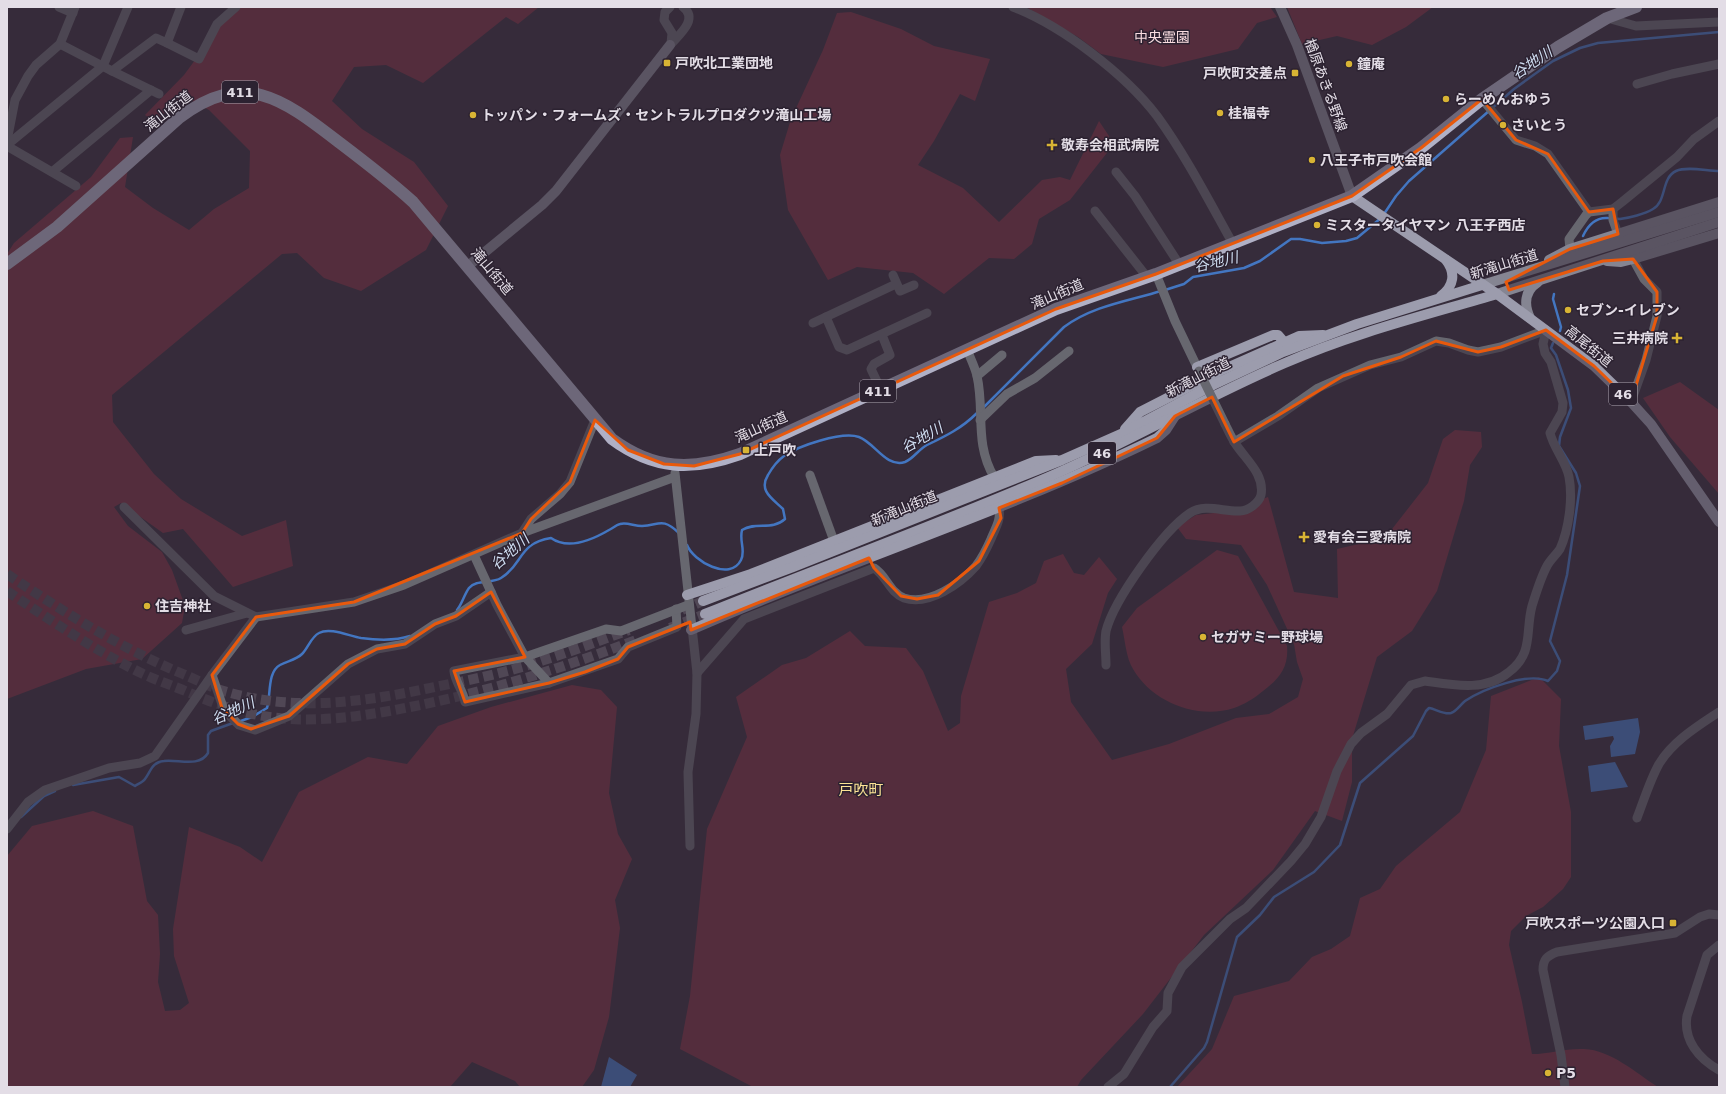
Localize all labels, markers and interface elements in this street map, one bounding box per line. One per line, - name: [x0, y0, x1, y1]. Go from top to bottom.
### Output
- park label: 中央霊園: [1134, 29, 1190, 45]
- street label: 楢原あきる野線: [1302, 36, 1350, 134]
- water label: 谷地川: [1508, 42, 1557, 83]
- place label: 戸吹北工業団地: [675, 55, 773, 71]
- place label: 鐘庵: [1357, 56, 1385, 72]
- marker: 戸吹北工業団地: [662, 58, 672, 68]
- marker: 鐘庵: [1344, 59, 1354, 69]
- place label: 戸吹町交差点: [1203, 65, 1287, 81]
- marker: 戸吹町交差点: [1290, 68, 1300, 78]
- road number: 411: [222, 81, 258, 103]
- street label: 滝山街道: [141, 87, 195, 135]
- place label: らーめんおゆう: [1454, 91, 1552, 107]
- marker: らーめんおゆう: [1441, 94, 1451, 104]
- place label: 桂福寺: [1228, 105, 1270, 121]
- place label: トッパン・フォームズ・セントラルプロダクツ滝山工場: [481, 107, 831, 123]
- marker: 桂福寺: [1215, 108, 1225, 118]
- marker: トッパン・フォームズ・セントラルプロダクツ滝山工場: [468, 110, 478, 120]
- place label: さいとう: [1511, 117, 1567, 133]
- marker: さいとう: [1498, 120, 1508, 130]
- place label: 敬寿会相武病院: [1061, 137, 1159, 153]
- marker: 敬寿会相武病院: [1046, 139, 1058, 151]
- place label: 八王子市戸吹会館: [1320, 152, 1432, 168]
- marker: 八王子市戸吹会館: [1307, 155, 1317, 165]
- place label: ミスタータイヤマン 八王子西店: [1325, 217, 1525, 233]
- marker: ミスタータイヤマン 八王子西店: [1312, 220, 1322, 230]
- street label: 滝山街道: [468, 244, 516, 298]
- street label: 新滝山街道: [1468, 246, 1540, 282]
- water label: 谷地川: [1192, 248, 1242, 276]
- street label: 滝山街道: [1028, 276, 1086, 312]
- place label: セブン-イレブン: [1576, 302, 1680, 318]
- marker: セブン-イレブン: [1563, 305, 1573, 315]
- street label: 高尾街道: [1562, 322, 1616, 370]
- place label: 三井病院: [1612, 330, 1668, 346]
- marker: 三井病院: [1671, 332, 1683, 344]
- street label: 新滝山街道: [1163, 354, 1233, 400]
- road number: 411: [860, 380, 896, 402]
- road number: 46: [1609, 383, 1637, 405]
- street label: 滝山街道: [732, 408, 790, 446]
- water label: 谷地川: [898, 418, 948, 457]
- place label: 上戸吹: [754, 442, 796, 458]
- road number: 46: [1088, 442, 1116, 464]
- marker: 上戸吹: [741, 445, 751, 455]
- street label: 新滝山街道: [869, 487, 939, 529]
- water label: 谷地川: [487, 529, 534, 574]
- place label: 愛有会三愛病院: [1313, 529, 1411, 545]
- marker: 愛有会三愛病院: [1298, 531, 1310, 543]
- place label: 住吉神社: [155, 598, 211, 614]
- marker: 住吉神社: [142, 601, 152, 611]
- place label: セガサミー野球場: [1211, 629, 1323, 645]
- marker: セガサミー野球場: [1198, 632, 1208, 642]
- water label: 谷地川: [209, 693, 259, 728]
- district label: 戸吹町: [838, 781, 884, 799]
- place label: 戸吹スポーツ公園入口: [1525, 915, 1665, 931]
- marker: 戸吹スポーツ公園入口: [1668, 918, 1678, 928]
- place label: P5: [1556, 1065, 1576, 1081]
- marker: P5: [1543, 1068, 1553, 1078]

